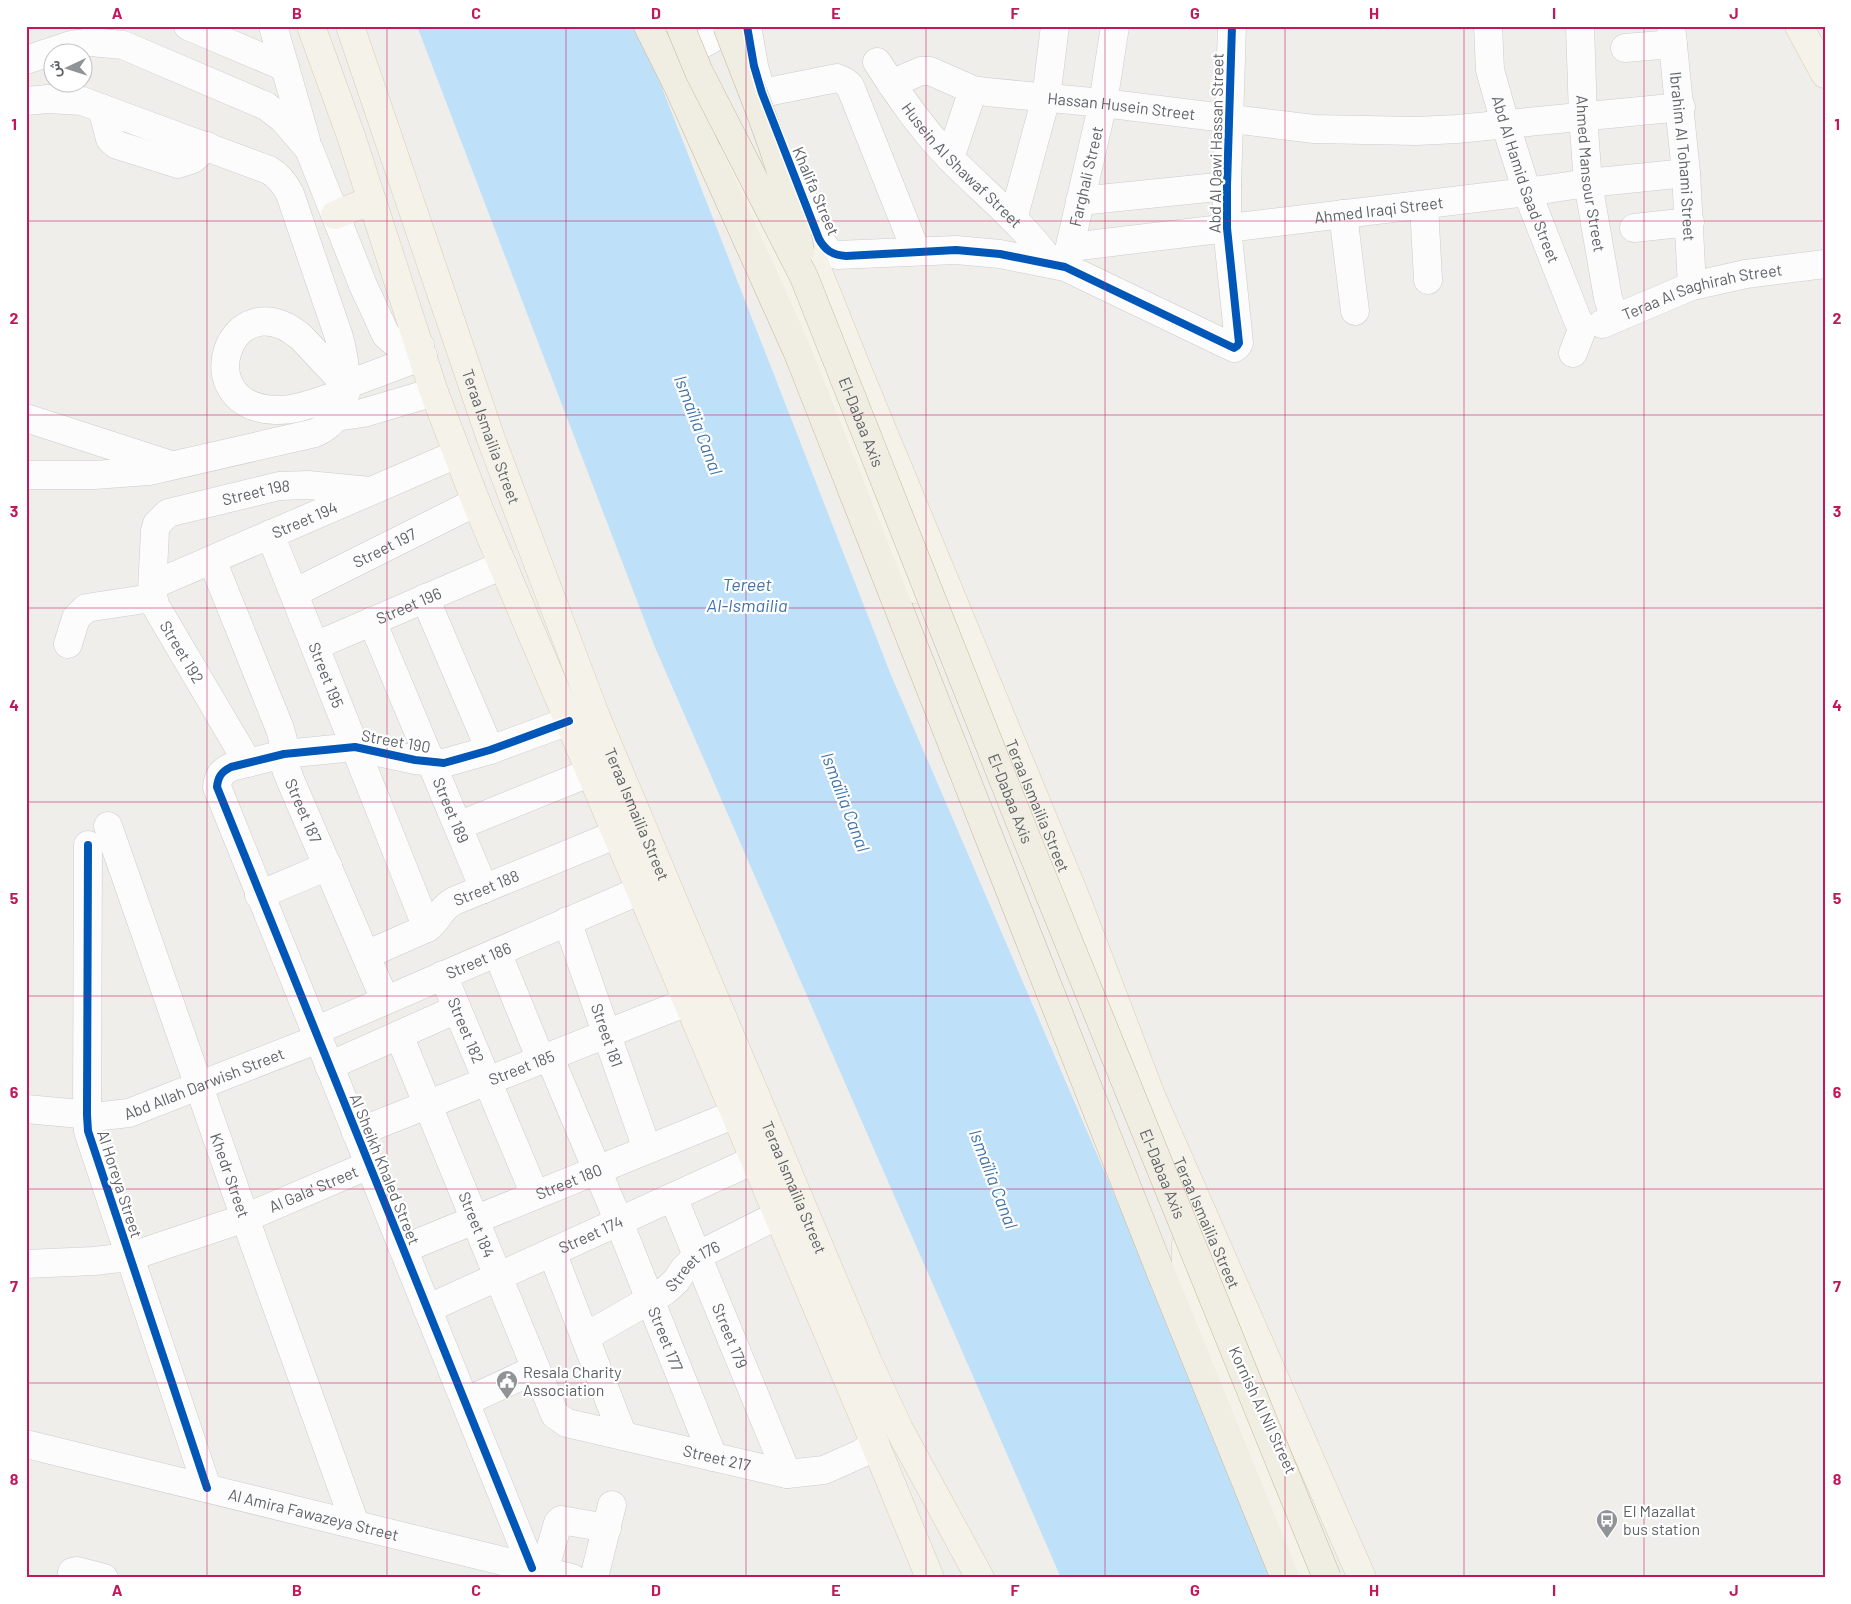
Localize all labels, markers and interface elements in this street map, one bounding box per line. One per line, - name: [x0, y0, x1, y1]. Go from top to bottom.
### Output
- text: A: [112, 3, 123, 22]
- text: B: [292, 3, 302, 22]
- text: C: [471, 3, 481, 22]
- text: D: [651, 3, 661, 22]
- text: E: [831, 3, 841, 22]
- text: F: [1011, 3, 1020, 22]
- text: G: [1190, 3, 1200, 22]
- text: H: [1369, 3, 1379, 22]
- text: I: [1552, 3, 1556, 22]
- text: J: [1729, 3, 1739, 22]
- north arrow: [42, 42, 92, 92]
- street label: Abd Al Qawi Hassan Street: [1204, 53, 1227, 233]
- text: ش: [45, 60, 65, 78]
- street label: Ibrahim Al Tohami Street: [1667, 71, 1700, 242]
- street label: Hassan Husein Street: [1047, 88, 1197, 123]
- street label: Abd Al Hamid Saad Street: [1489, 93, 1564, 266]
- street label: Ahmed Mansour Street: [1573, 95, 1610, 253]
- street label: Husein Al Shawaf Street: [898, 98, 1026, 231]
- text: 1: [11, 114, 17, 133]
- text: 1: [1834, 114, 1840, 133]
- street label: Farghali Street: [1065, 124, 1106, 228]
- street label: Khalifa Street: [789, 143, 844, 238]
- street label: Ahmed Iraqi Street: [1313, 192, 1444, 227]
- street label: Teraa Al Saghirah Street: [1619, 260, 1783, 324]
- text: 2: [10, 308, 19, 327]
- text: 2: [1833, 308, 1842, 327]
- street label: Teraa Ismailia Street: [459, 366, 525, 506]
- water label: Ismaïlia Canal: [670, 372, 728, 478]
- street label: El-Dabaa Axis: [836, 374, 888, 469]
- street label: Street 198: [220, 476, 290, 509]
- street label: Street 194: [269, 497, 340, 542]
- text: 3: [10, 501, 18, 520]
- text: 3: [1833, 501, 1841, 520]
- street label: Street 197: [349, 523, 419, 571]
- water label: Tereet Al-Ismailia: [707, 573, 787, 616]
- street label: Street 196: [373, 583, 444, 628]
- street label: Street 192: [156, 617, 208, 686]
- street label: Street 195: [305, 639, 348, 711]
- text: 4: [9, 695, 19, 714]
- text: 4: [1832, 695, 1842, 714]
- street label: Street 190: [360, 725, 432, 756]
- street label: Teraa Ismailia Street: [1002, 736, 1074, 875]
- street label: Teraa Ismailia Street: [601, 745, 674, 883]
- water label: Ismaïlia Canal: [817, 749, 875, 855]
- street label: El-Dabaa Axis: [985, 751, 1038, 846]
- street label: Street 189: [429, 774, 474, 846]
- street label: Street 187: [282, 776, 326, 846]
- street label: Street 188: [450, 865, 522, 909]
- text: 5: [10, 888, 19, 907]
- text: 5: [1833, 888, 1842, 907]
- street label: Street 186: [443, 937, 514, 982]
- street label: Street 182: [444, 994, 489, 1066]
- street label: Street 181: [588, 1001, 627, 1069]
- street label: Abd Allah Darwish Street: [121, 1043, 287, 1123]
- street label: Street 185: [486, 1045, 557, 1089]
- text: 6: [10, 1082, 19, 1101]
- text: 6: [1833, 1082, 1842, 1101]
- street label: Al Sheikh Khaled Street: [346, 1090, 424, 1247]
- street label: Teraa Ismailia Street: [758, 1118, 831, 1256]
- water label: Ismaïlia Canal: [965, 1126, 1023, 1232]
- street label: El-Dabaa Axis: [1137, 1126, 1190, 1221]
- street label: Al Horeya Street: [94, 1128, 147, 1240]
- street label: Khedr Street: [207, 1130, 254, 1220]
- street label: Teraa Ismailia Street: [1170, 1154, 1244, 1291]
- street label: Street 180: [533, 1159, 605, 1203]
- street label: Al Gala' Street: [266, 1161, 361, 1216]
- street label: Street 184: [455, 1189, 499, 1260]
- street label: Street 174: [555, 1211, 626, 1257]
- street label: Street 176: [661, 1236, 723, 1295]
- text: 7: [10, 1276, 18, 1295]
- text: 7: [1833, 1276, 1841, 1295]
- street label: Street 179: [709, 1300, 752, 1371]
- street label: Street 177: [645, 1304, 688, 1374]
- street label: Kornish Al Nil Street: [1226, 1343, 1301, 1477]
- place label: Resala Charity Association: [523, 1362, 622, 1399]
- public building icon: Resala Charity Association: [495, 1369, 519, 1400]
- street label: Street 217: [681, 1440, 753, 1474]
- text: 8: [10, 1469, 19, 1488]
- text: 8: [1833, 1469, 1842, 1488]
- street label: Al Amira Fawazeya Street: [226, 1484, 401, 1544]
- place label: El Mazallat bus station: [1623, 1501, 1700, 1538]
- bus stop icon: El Mazallat bus station: [1595, 1508, 1619, 1539]
- text: A: [112, 1580, 123, 1599]
- text: B: [292, 1580, 302, 1599]
- text: C: [471, 1580, 481, 1599]
- text: D: [651, 1580, 661, 1599]
- text: E: [831, 1580, 841, 1599]
- text: F: [1011, 1580, 1020, 1599]
- text: G: [1190, 1580, 1200, 1599]
- text: H: [1369, 1580, 1379, 1599]
- text: I: [1552, 1580, 1556, 1599]
- text: J: [1729, 1580, 1739, 1599]

